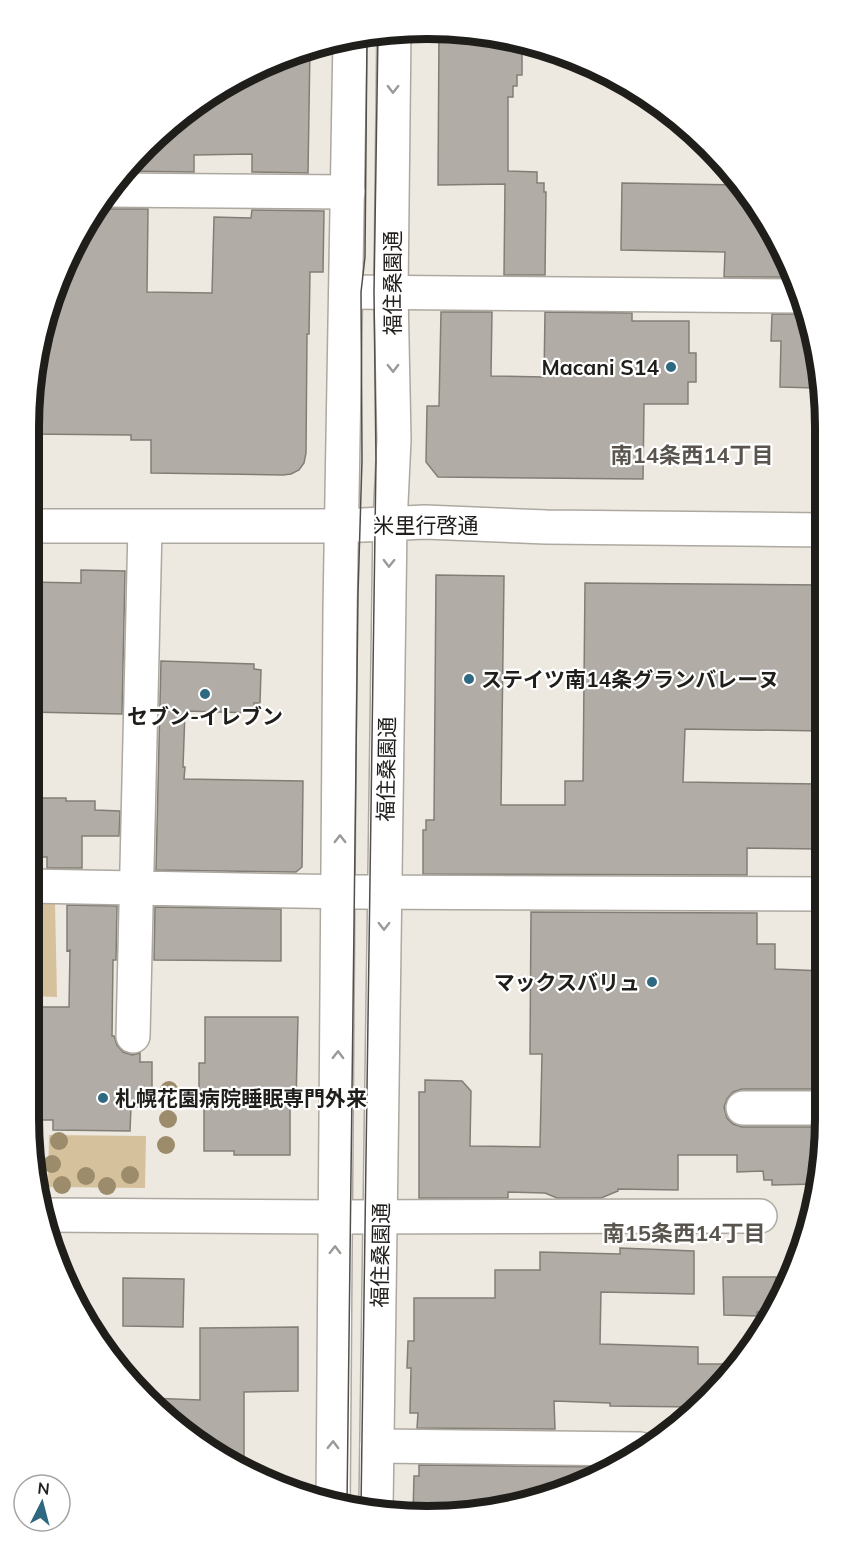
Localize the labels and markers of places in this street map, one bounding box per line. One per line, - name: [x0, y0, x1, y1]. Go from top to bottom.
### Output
- place label: Macani S14: [542, 354, 659, 380]
- marker: Macani S14: [664, 360, 678, 374]
- place label: ステイツ南14条グランバレーヌ: [481, 666, 779, 692]
- marker: ステイツ南14条グランバレーヌ: [462, 672, 476, 686]
- marker: セブン-イレブン: [198, 687, 212, 701]
- place label: セブン-イレブン: [127, 703, 283, 729]
- place label: マックスバリュ: [494, 969, 640, 995]
- marker: マックスバリュ: [645, 975, 659, 989]
- place label: 札幌花園病院睡眠専門外来: [115, 1085, 367, 1111]
- marker: 札幌花園病院睡眠専門外来: [96, 1091, 110, 1105]

